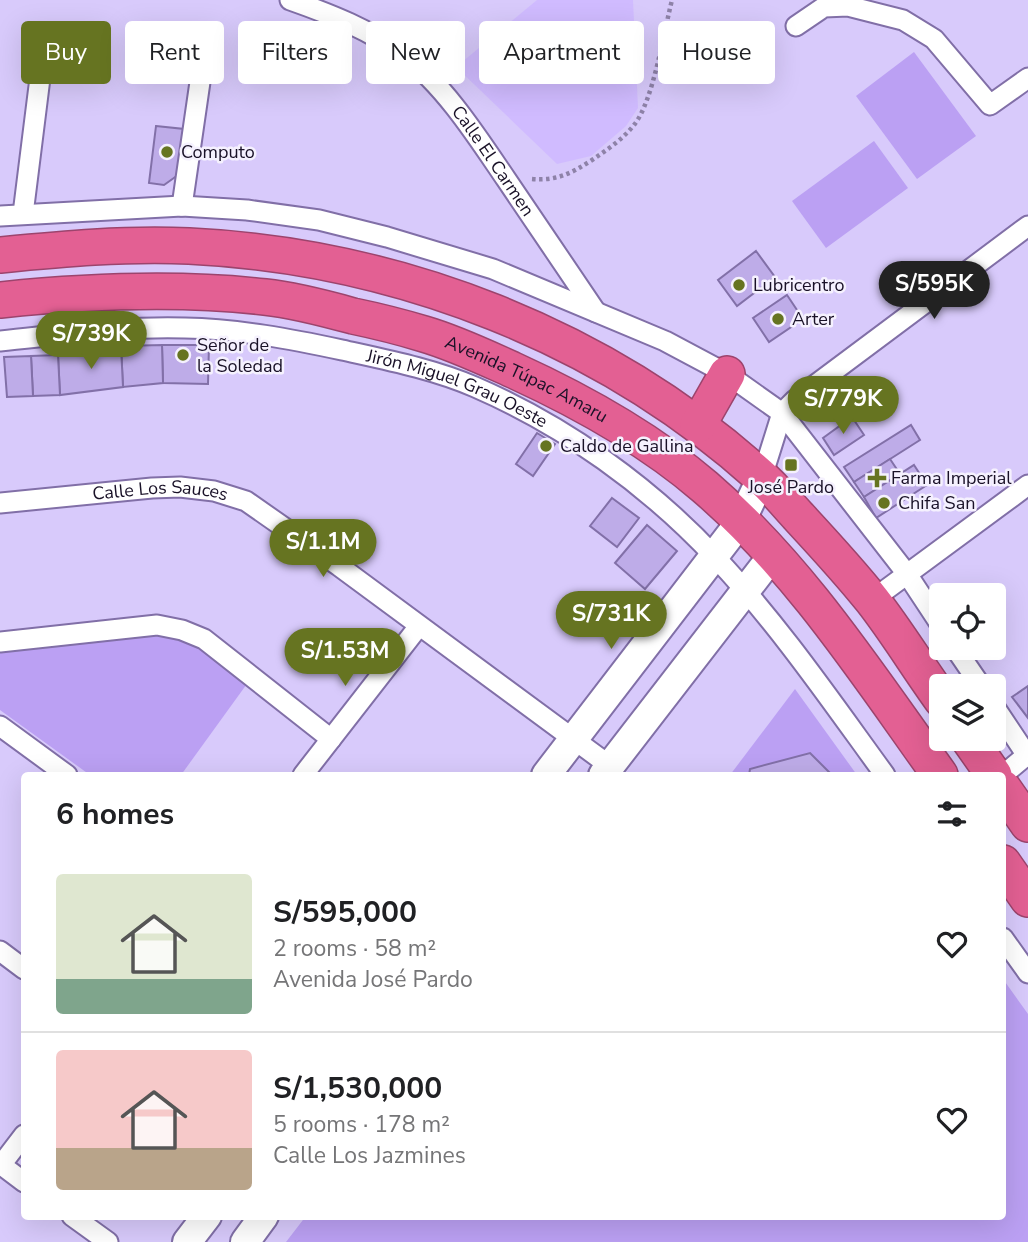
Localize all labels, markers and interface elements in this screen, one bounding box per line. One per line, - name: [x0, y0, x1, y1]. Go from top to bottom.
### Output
- chip: Buy: [21, 21, 111, 84]
- chip: Rent: [125, 21, 224, 84]
- chip: Filters: [238, 21, 352, 84]
- chip: New: [366, 21, 465, 84]
- chip: Apartment: [479, 21, 644, 84]
- chip: House: [658, 21, 775, 84]
- street label: Calle El Carmen: [446, 101, 540, 221]
- place label: Computo: [181, 140, 255, 164]
- marker: Computo: [159, 144, 175, 160]
- pin: S/595K: [877, 262, 991, 321]
- text: S/595K: [895, 268, 973, 299]
- place label: Lubricentro: [753, 273, 844, 297]
- marker: Lubricentro: [731, 277, 747, 293]
- place label: Arter: [792, 307, 835, 331]
- marker: Arter: [770, 311, 786, 327]
- pin: S/739K: [34, 312, 148, 371]
- text: S/739K: [52, 318, 130, 349]
- street label: Avenida Túpac Amaru: [442, 330, 612, 428]
- place label: Señor de la Soledad: [197, 333, 283, 378]
- street label: Jirón Miguel Grau Oeste: [363, 344, 552, 433]
- marker: Señor de la Soledad: [175, 347, 191, 363]
- pin: S/779K: [786, 376, 900, 436]
- text: S/779K: [804, 383, 882, 414]
- place label: Caldo de Gallina: [560, 434, 694, 458]
- marker: Caldo de Gallina: [538, 438, 554, 454]
- marker: José Pardo: [783, 457, 799, 473]
- place label: Farma Imperial: [891, 466, 1012, 490]
- marker: Farma Imperial: [869, 470, 885, 486]
- street label: Calle Los Sauces: [91, 475, 231, 507]
- place label: José Pardo: [747, 475, 834, 499]
- place label: Chifa San: [898, 491, 975, 515]
- marker: Chifa San: [876, 495, 892, 511]
- pin: S/1.1M: [266, 520, 380, 579]
- text: S/1.1M: [285, 526, 361, 557]
- map controls: [929, 583, 1006, 751]
- button: locate: [929, 583, 1006, 660]
- pin: S/731K: [554, 592, 668, 651]
- text: S/731K: [572, 598, 650, 629]
- pin: S/1.53M: [280, 628, 410, 688]
- text: S/1.53M: [301, 635, 389, 666]
- button: layers: [929, 674, 1006, 751]
- text: 6 homes: [56, 794, 174, 835]
- icon: filters: [933, 795, 971, 833]
- text: S/595,000: [273, 892, 417, 933]
- icon: home: [112, 902, 196, 986]
- icon: heart: [933, 925, 971, 963]
- text: 2 rooms · 58 m²: [273, 933, 436, 964]
- text: Avenida José Pardo: [273, 964, 473, 995]
- text: S/1,530,000: [273, 1068, 442, 1109]
- icon: home: [112, 1078, 196, 1162]
- icon: heart: [933, 1101, 971, 1139]
- text: 5 rooms · 178 m²: [273, 1109, 450, 1140]
- text: Calle Los Jazmines: [273, 1140, 466, 1171]

